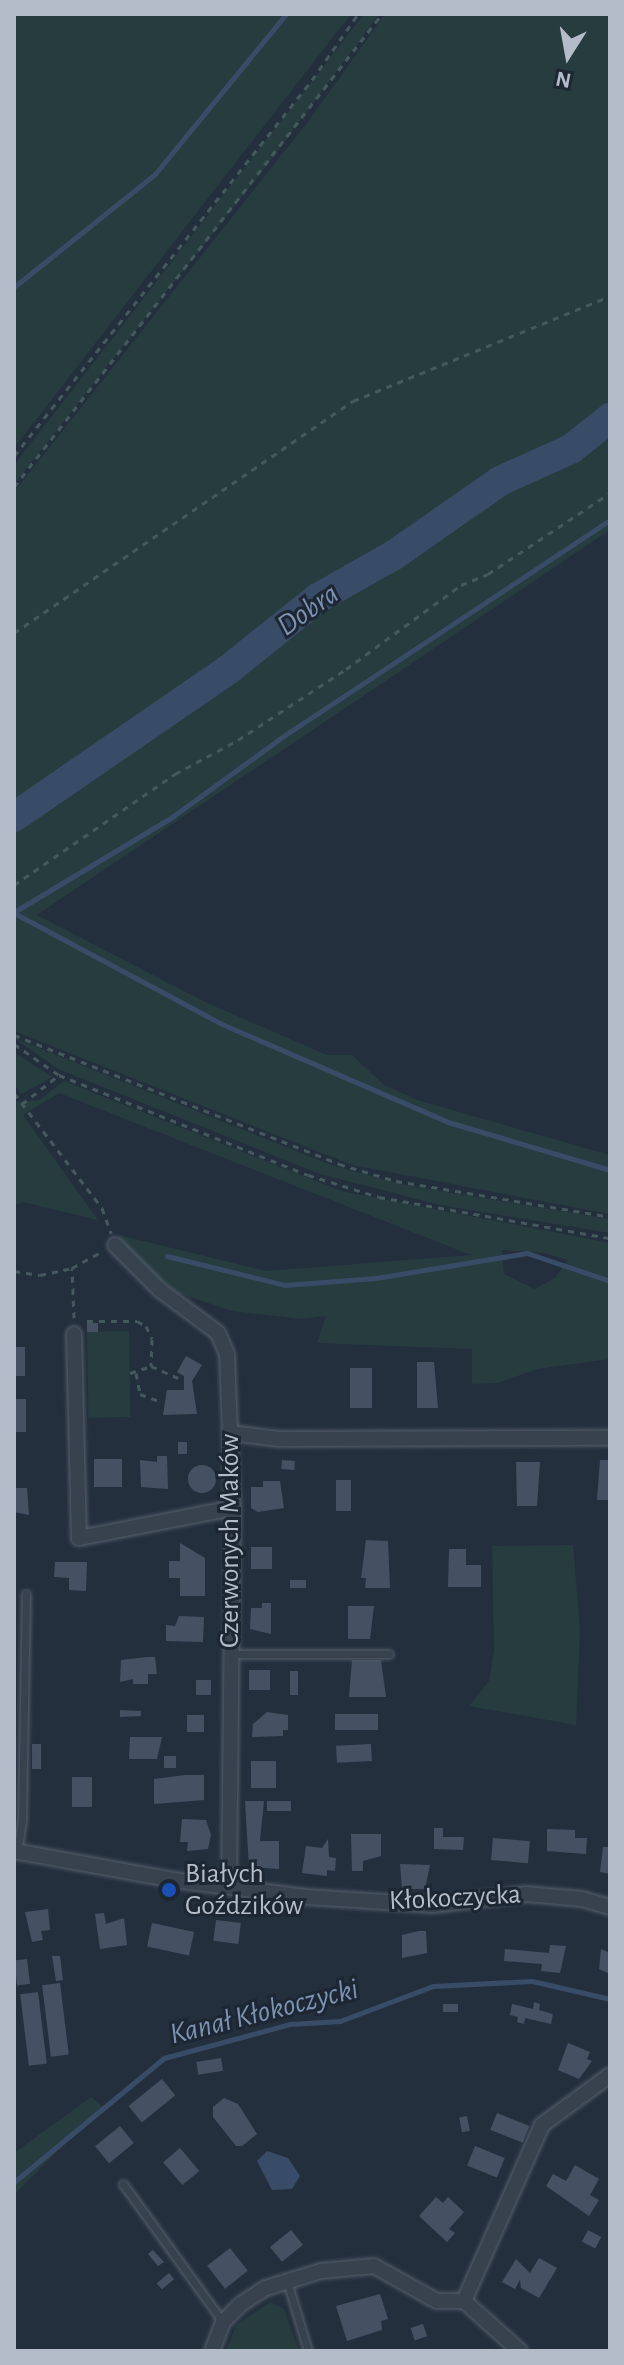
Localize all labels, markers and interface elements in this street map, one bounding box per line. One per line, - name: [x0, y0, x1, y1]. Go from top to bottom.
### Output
- north arrow: [528, 16, 608, 96]
- text: N: [554, 67, 573, 92]
- water label: Dobra: [270, 576, 346, 644]
- street label: Czerwonych Maków: [213, 1434, 247, 1648]
- place label: Białych Goździków: [185, 1857, 303, 1923]
- street label: Kłokoczycka: [388, 1878, 522, 1918]
- marker: Białych Goździków: [160, 1881, 178, 1899]
- water label: Kanał Kłokoczycki: [166, 1971, 362, 2053]

